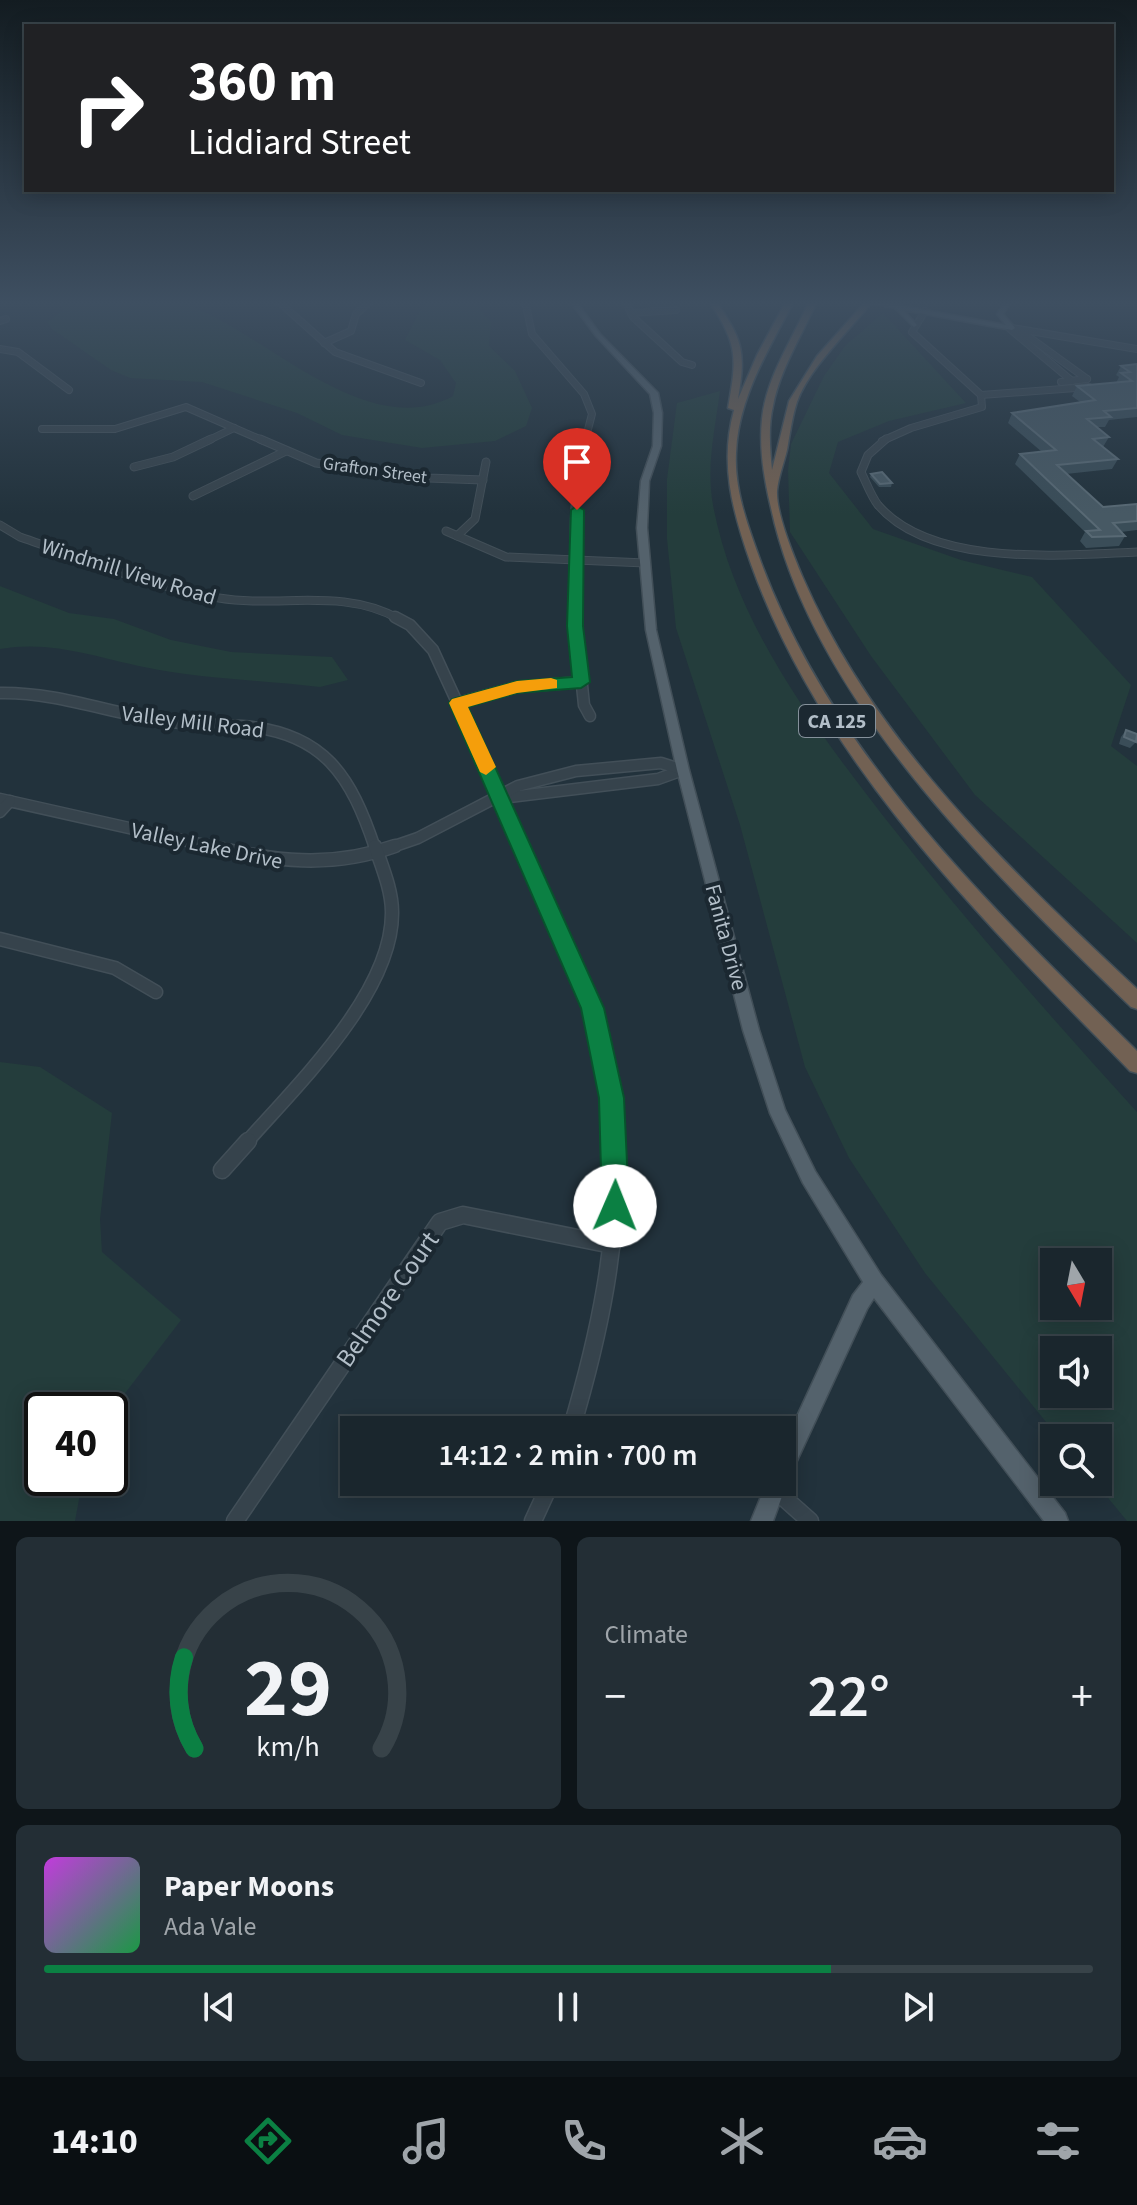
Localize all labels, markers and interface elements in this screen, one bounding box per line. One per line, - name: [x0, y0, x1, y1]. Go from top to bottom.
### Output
- text: 360 m: [188, 43, 336, 122]
- icon: right: [56, 56, 160, 160]
- text: Liddiard Street: [188, 117, 411, 168]
- pin: [543, 428, 611, 510]
- icon: arrive: [555, 440, 599, 484]
- street label: Grafton Street: [321, 451, 429, 490]
- street label: Windmill View Road: [37, 530, 220, 614]
- street label: Valley Mill Road: [120, 697, 266, 747]
- road number: CA 125: [799, 705, 875, 737]
- street label: Valley Lake Drive: [128, 814, 286, 878]
- street label: Fanita Drive: [696, 881, 756, 994]
- position arrow: [573, 1164, 657, 1248]
- street label: Belmore Court: [327, 1224, 448, 1375]
- north arrow: [1040, 1248, 1112, 1320]
- map controls: [1040, 1248, 1112, 1496]
- button: sound: [1040, 1336, 1112, 1408]
- speed limit sign: 40: [24, 1392, 128, 1496]
- button: search: [1040, 1424, 1112, 1496]
- text: 14:12 · 2 min · 700 m: [438, 1434, 698, 1477]
- text: Climate: [605, 1616, 688, 1653]
- text: 29: [244, 1630, 332, 1748]
- text: 22°: [808, 1655, 890, 1740]
- text: −: [605, 1666, 626, 1729]
- text: +: [1071, 1666, 1093, 1729]
- text: km/h: [257, 1727, 320, 1767]
- text: Paper Moons: [164, 1865, 334, 1908]
- text: Ada Vale: [164, 1908, 256, 1945]
- icon: previous: [197, 1985, 241, 2029]
- icon: pause: [546, 1985, 590, 2029]
- icon: next: [896, 1985, 940, 2029]
- icon: directions: [240, 2113, 296, 2169]
- icon: music: [398, 2113, 454, 2169]
- icon: phone: [556, 2113, 612, 2169]
- icon: climate: [714, 2113, 770, 2169]
- icon: car: [872, 2113, 928, 2169]
- icon: filters: [1030, 2113, 1086, 2169]
- text: 14:10: [51, 2116, 138, 2167]

